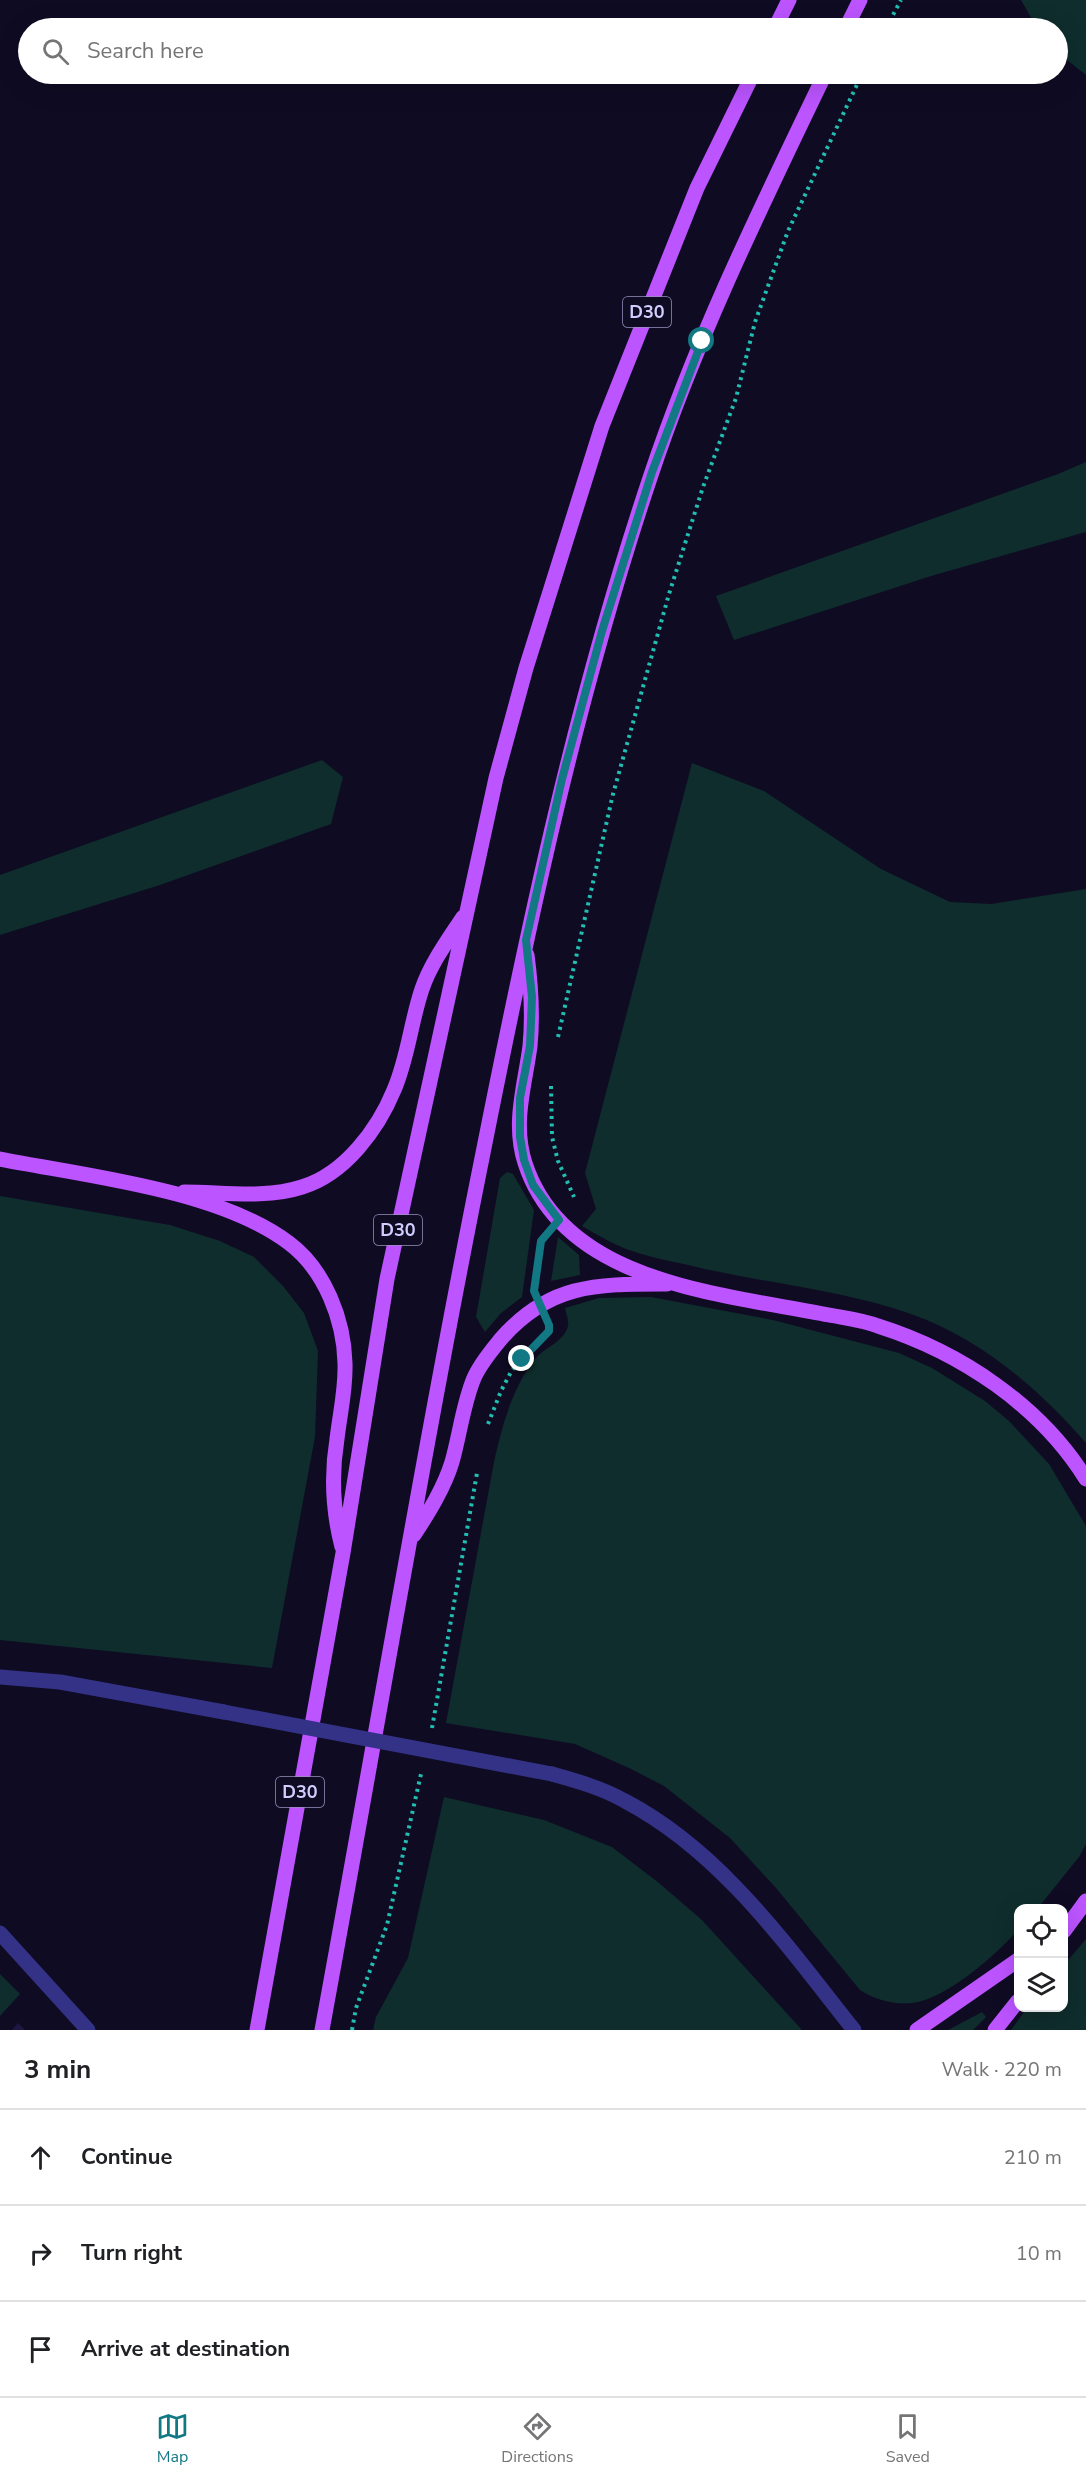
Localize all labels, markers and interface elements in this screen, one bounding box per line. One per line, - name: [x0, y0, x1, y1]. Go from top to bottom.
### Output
- search box: [18, 18, 1068, 84]
- icon: search: [39, 35, 72, 68]
- text: Search here: [87, 36, 204, 66]
- road number: D30: [623, 297, 671, 327]
- route start: [688, 327, 714, 353]
- road number: D30: [374, 1215, 422, 1245]
- route end: [508, 1345, 534, 1371]
- road number: D30: [276, 1777, 324, 1807]
- map controls: [1014, 1904, 1068, 2012]
- button: locate: [1014, 1904, 1068, 1958]
- button: layers: [1014, 1958, 1068, 2012]
- text: 3 min: [24, 2052, 91, 2087]
- text: Walk · 220 m: [942, 2056, 1062, 2083]
- icon: ahead: [24, 2141, 57, 2174]
- text: Continue: [81, 2142, 172, 2172]
- text: 210 m: [1004, 2144, 1062, 2171]
- icon: right: [24, 2237, 57, 2270]
- text: Turn right: [81, 2238, 182, 2268]
- text: 10 m: [1016, 2240, 1062, 2267]
- icon: arrive: [24, 2333, 57, 2366]
- text: Arrive at destination: [81, 2334, 290, 2364]
- tab: Map: [156, 2410, 189, 2468]
- tab: Directions: [501, 2410, 573, 2468]
- tab: Saved: [886, 2410, 930, 2468]

